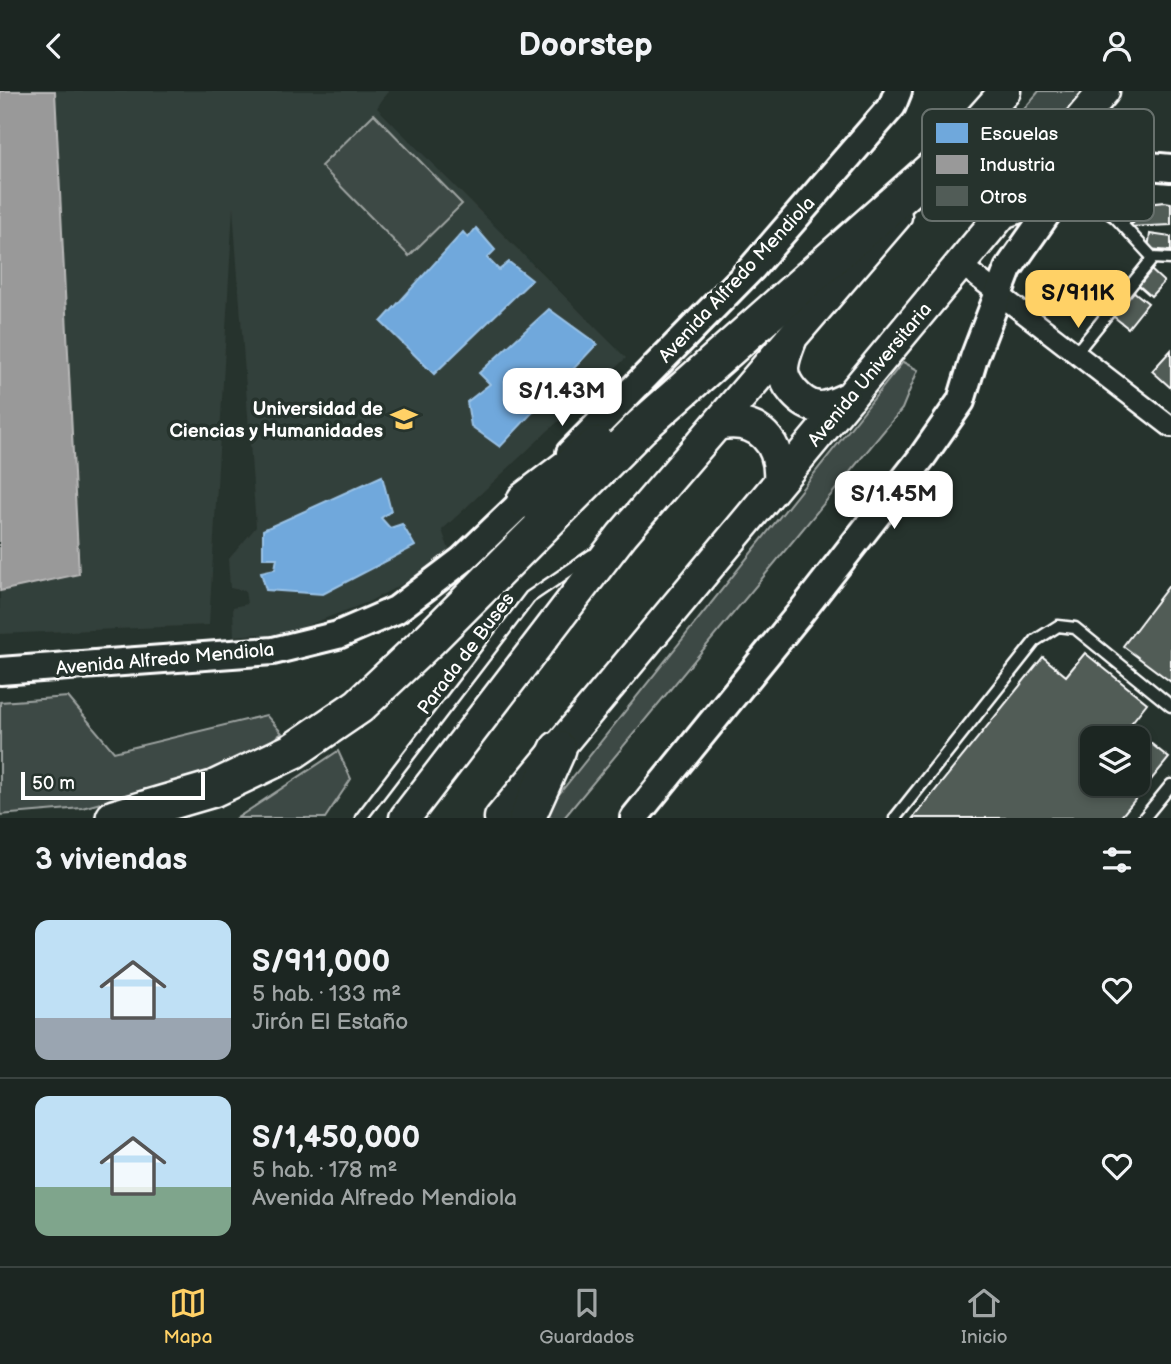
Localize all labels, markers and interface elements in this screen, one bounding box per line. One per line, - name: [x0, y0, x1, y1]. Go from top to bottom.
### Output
- text: Doorstep: [518, 26, 653, 65]
- icon: back: [35, 27, 73, 65]
- icon: person: [1098, 27, 1136, 65]
- legend: [922, 109, 1154, 221]
- text: Escuelas: [980, 123, 1058, 146]
- text: Industria: [980, 154, 1055, 177]
- text: Otros: [980, 186, 1027, 209]
- street label: Avenida Alfredo Mendiola: [654, 192, 820, 368]
- pin: S/911K: [1021, 271, 1135, 330]
- text: S/911K: [1041, 279, 1115, 307]
- street label: Avenida Universitaria: [803, 298, 937, 452]
- pin: S/1.43M: [497, 369, 627, 428]
- text: S/1.43M: [519, 377, 605, 405]
- place label: Universidad de Ciencias y Humanidades: [170, 398, 383, 443]
- school or university icon: Universidad de Ciencias y Humanidades: [389, 404, 419, 434]
- pin: S/1.45M: [829, 471, 959, 531]
- text: S/1.45M: [851, 480, 937, 508]
- street label: Parada de Buses: [413, 588, 520, 719]
- street label: Avenida Alfredo Mendiola: [55, 638, 275, 680]
- map controls: [1080, 726, 1150, 796]
- button: layers: [1080, 726, 1150, 796]
- scale bar: [21, 769, 205, 801]
- text: 50 m: [32, 772, 75, 795]
- icon: filters: [1098, 841, 1136, 879]
- text: 3 viviendas: [35, 842, 187, 878]
- text: S/911,000: [252, 944, 390, 980]
- icon: home: [91, 948, 175, 1032]
- icon: heart: [1098, 971, 1136, 1009]
- text: 5 hab. · 133 m²: [252, 980, 401, 1008]
- text: Jirón El Estaño: [252, 1008, 408, 1036]
- text: S/1,450,000: [252, 1120, 420, 1156]
- icon: home: [91, 1124, 175, 1208]
- icon: heart: [1098, 1147, 1136, 1185]
- text: 5 hab. · 178 m²: [252, 1156, 398, 1184]
- text: Avenida Alfredo Mendiola: [252, 1184, 517, 1212]
- tab: Mapa: [163, 1284, 212, 1349]
- tab: Guardados: [539, 1284, 634, 1349]
- tab: Inicio: [961, 1284, 1008, 1349]

